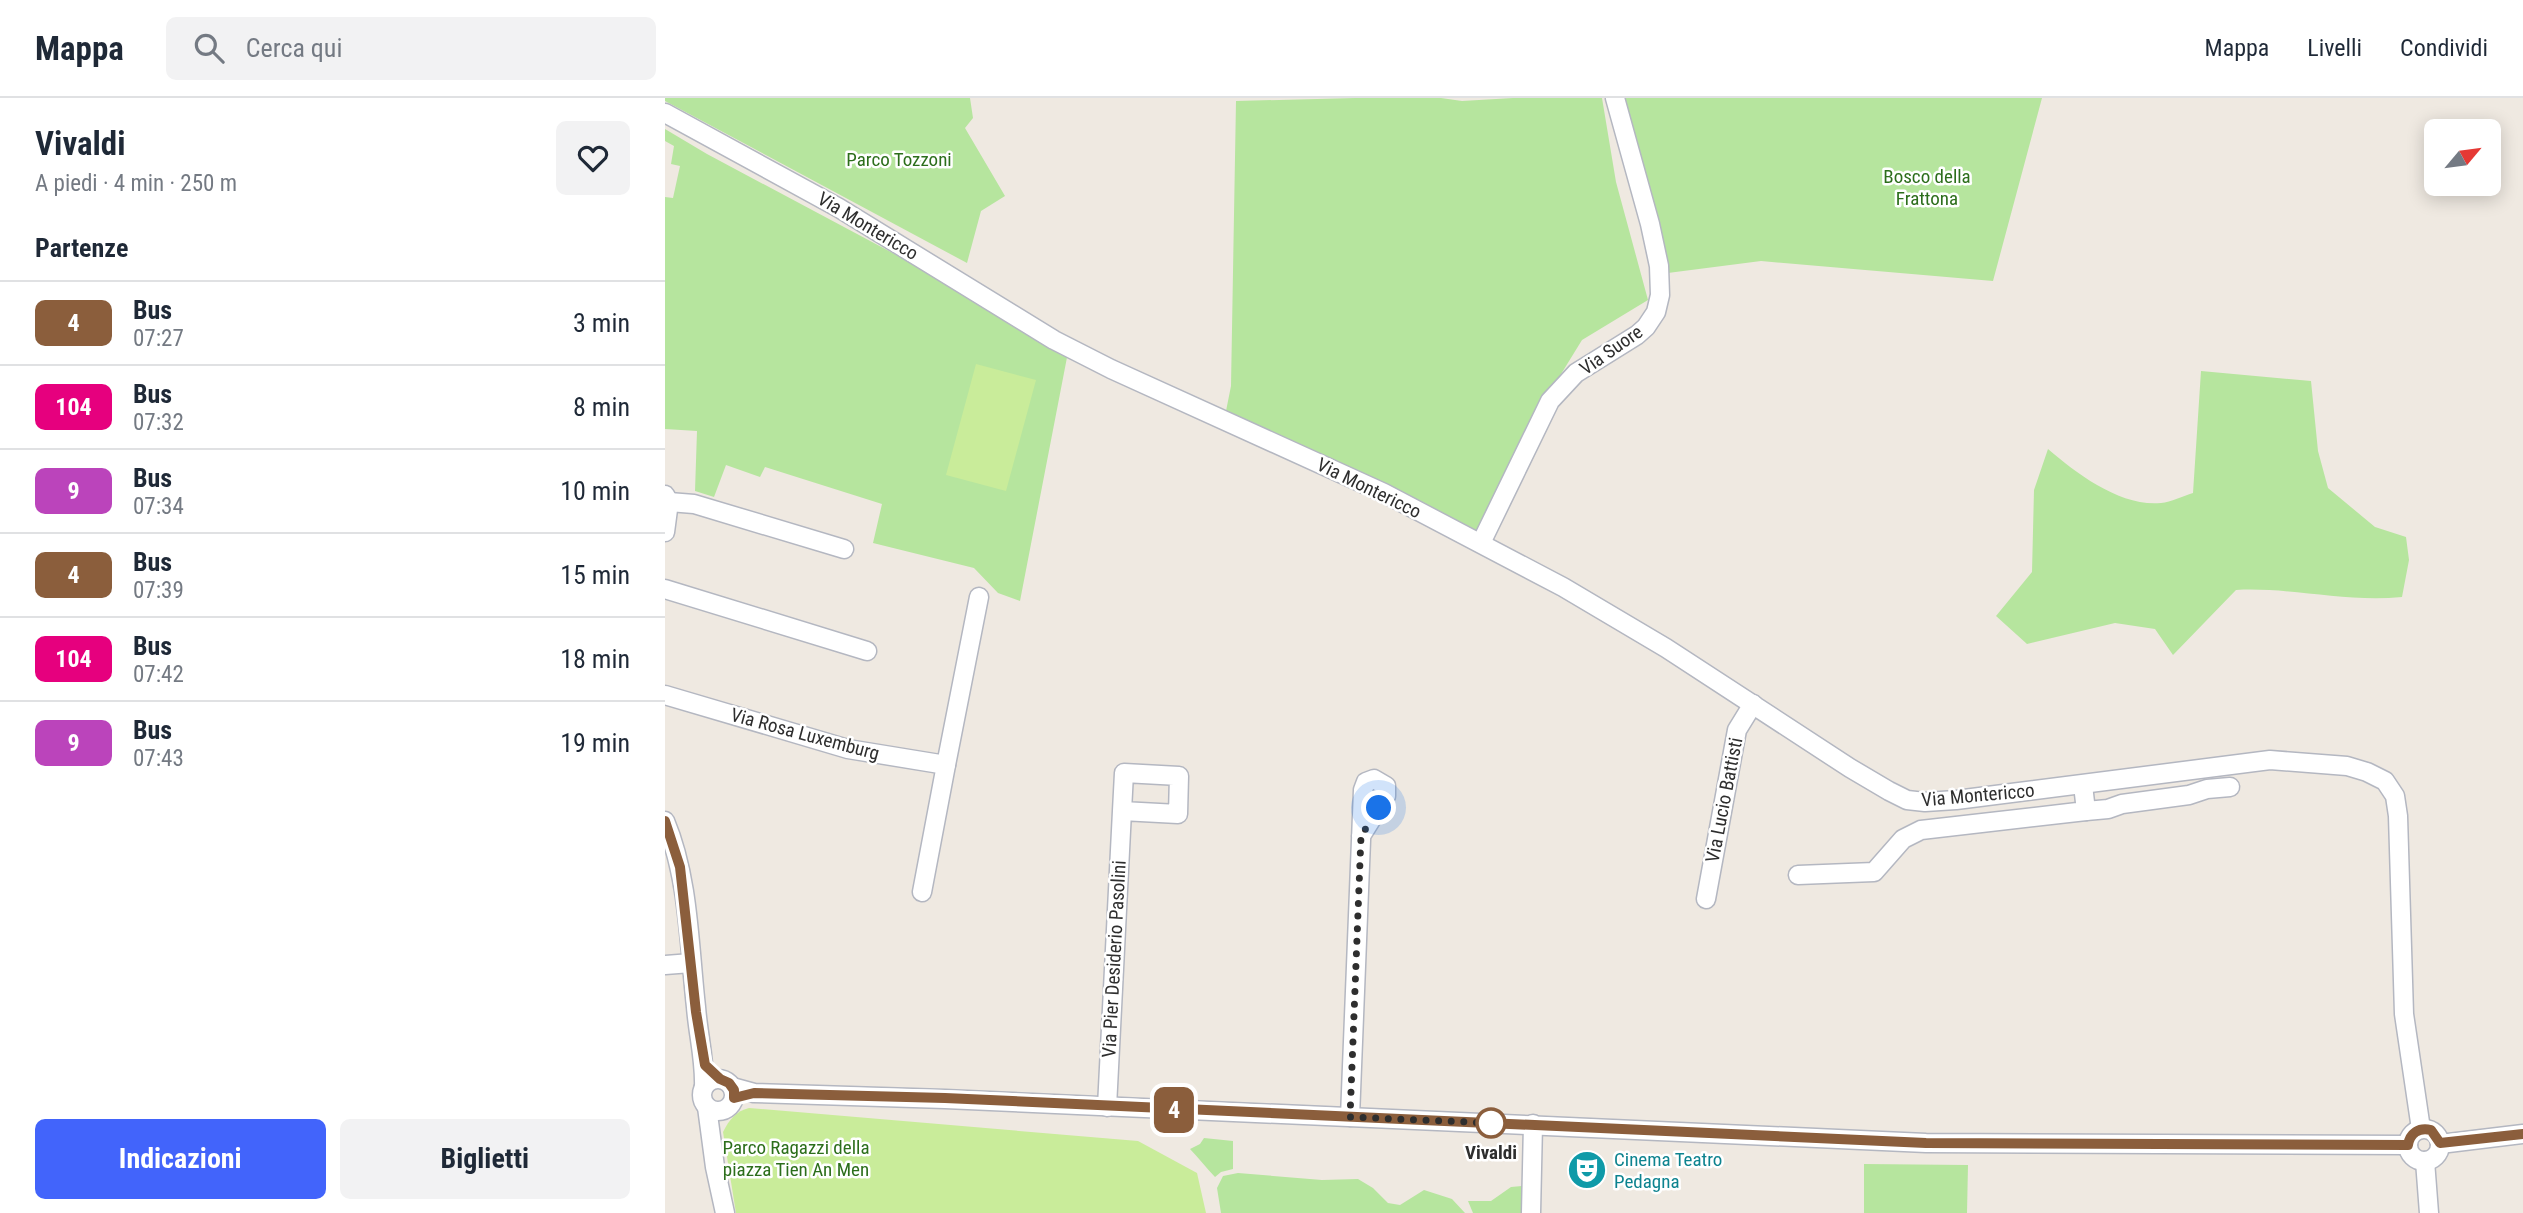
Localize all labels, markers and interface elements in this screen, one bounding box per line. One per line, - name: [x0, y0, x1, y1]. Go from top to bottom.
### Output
- search box: [166, 17, 656, 80]
- text: Mappa: [35, 29, 124, 68]
- icon: search: [190, 29, 228, 67]
- text: Cerca qui: [246, 33, 342, 63]
- text: Mappa: [2205, 34, 2269, 62]
- text: Livelli: [2307, 34, 2362, 62]
- text: Condividi: [2400, 34, 2488, 62]
- north arrow: [2424, 119, 2501, 196]
- map controls: [2424, 119, 2501, 196]
- button: heart: [556, 121, 630, 195]
- text: Vivaldi: [35, 124, 125, 163]
- park label: Parco Tozzoni: [846, 148, 952, 171]
- park label: Bosco della Frattona: [1883, 165, 1971, 210]
- text: A piedi · 4 min · 250 m: [35, 170, 237, 197]
- street label: Via Montericco: [813, 187, 923, 265]
- text: Partenze: [35, 233, 128, 263]
- text: Bus: [133, 295, 172, 325]
- text: 3 min: [573, 308, 630, 338]
- text: 4: [67, 309, 80, 337]
- street label: Via Suore: [1575, 320, 1647, 380]
- text: 07:27: [133, 325, 184, 352]
- text: Bus: [133, 379, 172, 409]
- text: 8 min: [573, 392, 630, 422]
- text: 104: [55, 393, 92, 421]
- text: 07:32: [133, 409, 184, 436]
- street label: Via Montericco: [1313, 453, 1425, 523]
- text: Bus: [133, 463, 172, 493]
- text: 10 min: [560, 476, 630, 506]
- text: 9: [67, 477, 80, 505]
- text: 07:34: [133, 493, 184, 520]
- text: Bus: [133, 547, 172, 577]
- text: 15 min: [560, 560, 630, 590]
- text: 4: [67, 561, 80, 589]
- text: 07:39: [133, 577, 184, 604]
- text: Bus: [133, 631, 172, 661]
- text: 18 min: [560, 644, 630, 674]
- text: 104: [55, 645, 92, 673]
- text: 07:42: [133, 661, 184, 688]
- street label: Via Rosa Luxemburg: [728, 703, 882, 765]
- text: Bus: [133, 715, 172, 745]
- text: 19 min: [560, 728, 630, 758]
- text: 9: [67, 729, 80, 757]
- street label: Via Lucio Battisti: [1701, 735, 1747, 865]
- text: 07:43: [133, 745, 184, 772]
- street label: Via Montericco: [1921, 779, 2035, 811]
- your location: [1361, 790, 1396, 825]
- street label: Via Pier Desiderio Pasolini: [1097, 860, 1131, 1058]
- line badge: 4: [1151, 1087, 1197, 1133]
- text: 4: [1168, 1096, 1180, 1124]
- marker: Vivaldi: [1476, 1108, 1506, 1138]
- button: Indicazioni: [35, 1119, 326, 1199]
- button: Biglietti: [340, 1119, 630, 1199]
- park label: Parco Ragazzi della piazza Tien An Men: [722, 1136, 870, 1181]
- place label: Vivaldi: [1465, 1141, 1517, 1164]
- place label: Cinema Teatro Pedagna: [1614, 1148, 1722, 1193]
- theatre icon: Cinema Teatro Pedagna: [1566, 1149, 1608, 1191]

